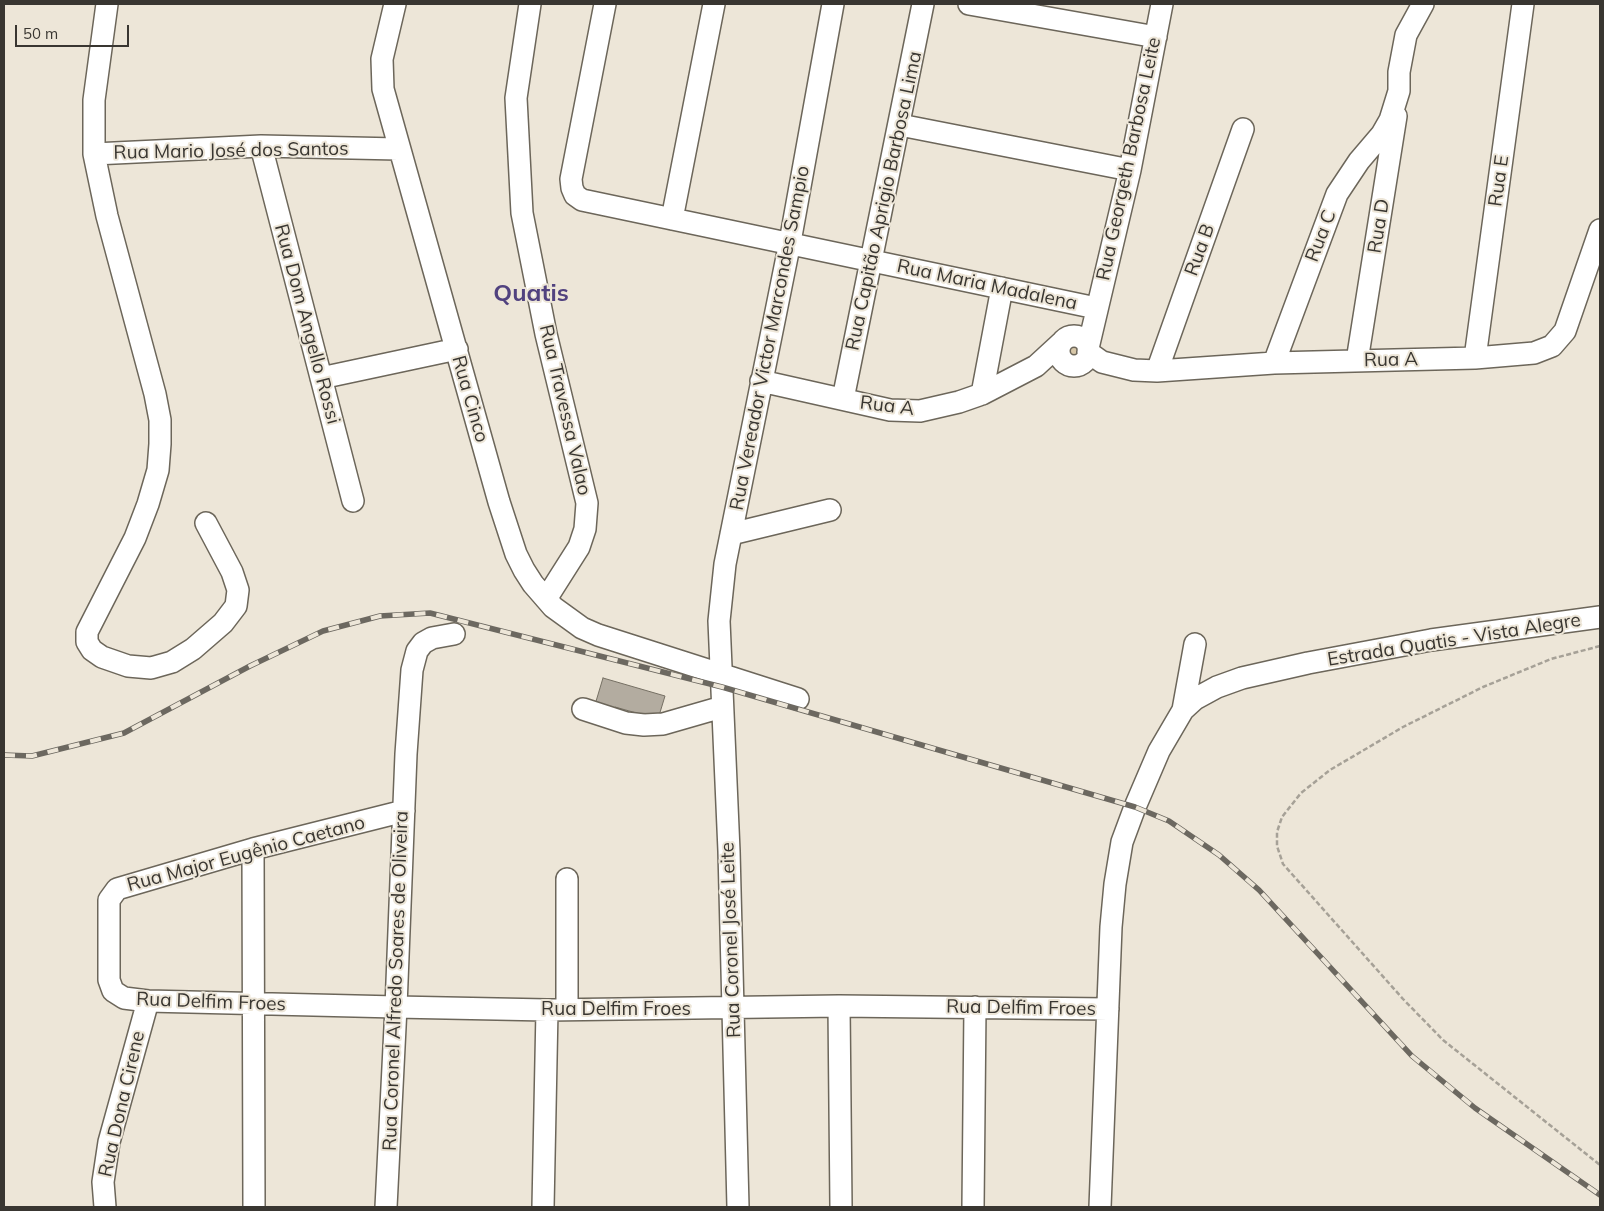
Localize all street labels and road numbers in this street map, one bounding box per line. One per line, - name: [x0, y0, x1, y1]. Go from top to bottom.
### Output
- street label: Rua Georgeth Barbosa Leite: [1092, 35, 1166, 283]
- street label: Rua Capitão Aprigio Barbosa Lima: [841, 49, 927, 353]
- street label: Rua Mario José dos Santos: [113, 138, 349, 164]
- street label: Rua E: [1484, 154, 1514, 208]
- street label: Rua Vereador Victor Marcondes Sampio: [725, 164, 815, 512]
- street label: Rua D: [1363, 197, 1395, 255]
- street label: Rua C: [1301, 207, 1341, 265]
- street label: Rua B: [1180, 221, 1220, 279]
- street label: Rua Dom Angello Rossi: [269, 222, 345, 426]
- street label: Rua Maria Madalena: [895, 255, 1079, 315]
- street label: Rua Travessa Valao: [534, 322, 596, 498]
- street label: Rua A: [1364, 348, 1418, 372]
- street label: Rua Cinco: [447, 353, 493, 445]
- street label: Rua A: [859, 391, 915, 421]
- street label: Estrada Quatis - Vista Alegre: [1326, 609, 1582, 671]
- street label: Rua Coronel Alfredo Soares de Oliveira: [379, 810, 413, 1152]
- street label: Rua Major Eugênio Caetano: [125, 811, 367, 897]
- street label: Rua Coronel José Leite: [716, 842, 746, 1038]
- street label: Rua Delfim Froes: [136, 988, 286, 1016]
- street label: Rua Delfim Froes: [946, 995, 1096, 1021]
- street label: Rua Delfim Froes: [541, 998, 691, 1020]
- street label: Rua Dona Cirene: [94, 1029, 150, 1179]

